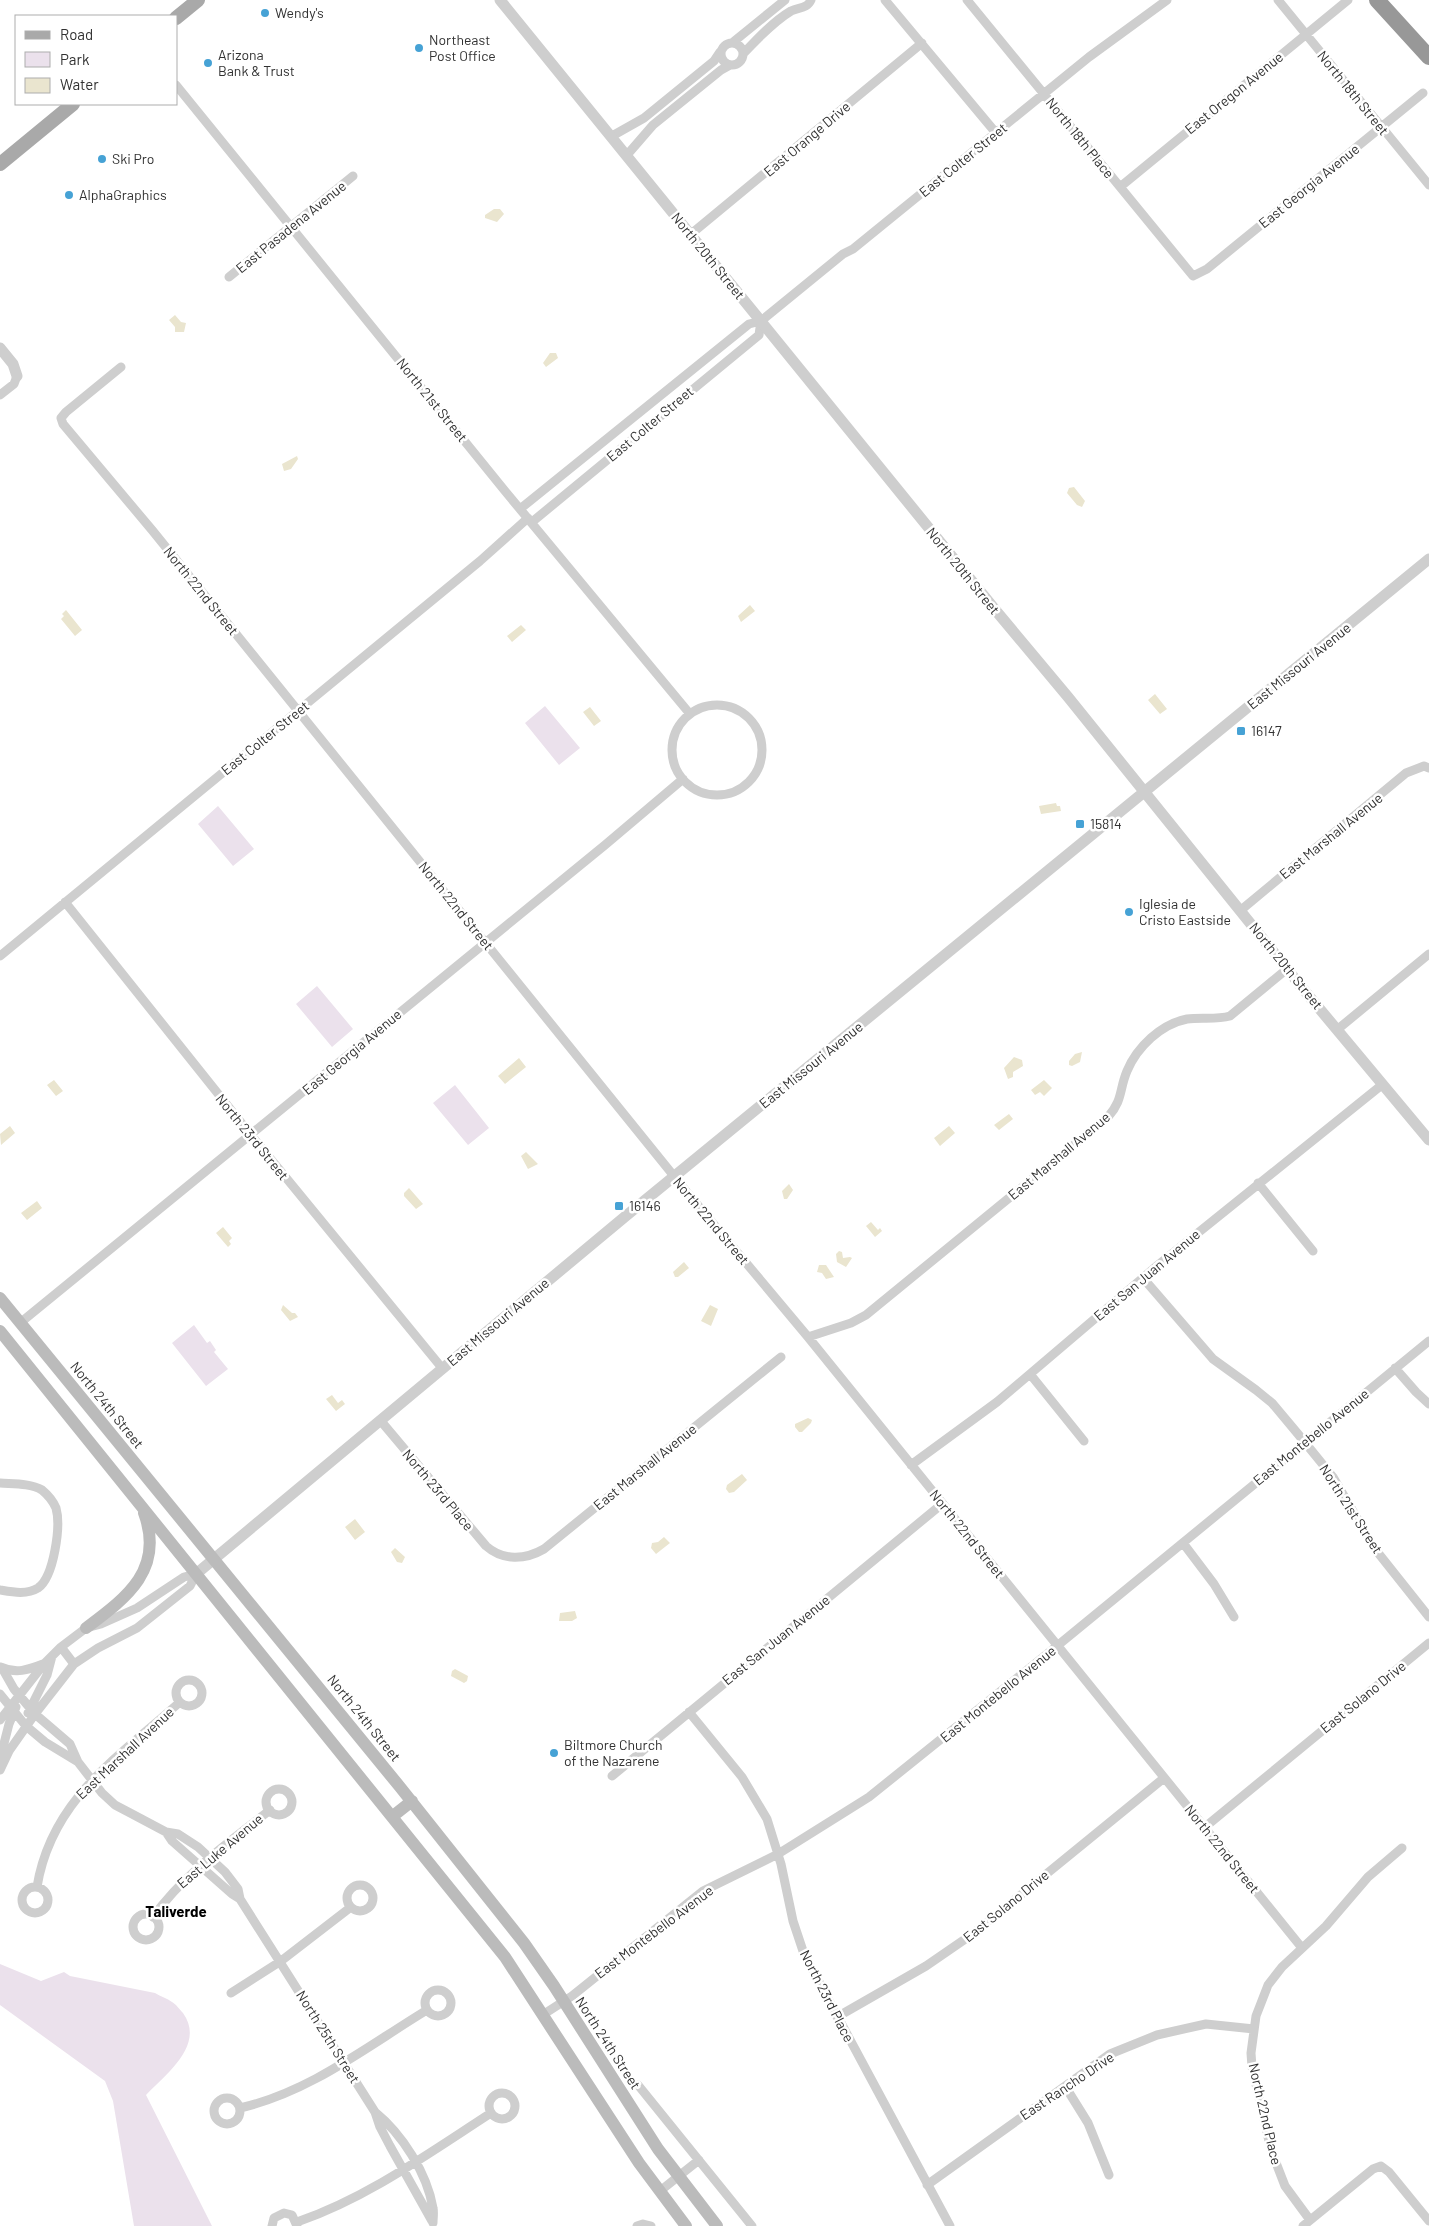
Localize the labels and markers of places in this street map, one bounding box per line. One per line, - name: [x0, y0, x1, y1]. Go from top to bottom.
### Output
- place label: Wendy's: [275, 4, 324, 21]
- marker: Wendy's: [259, 7, 271, 19]
- place label: Northeast Post Office: [429, 31, 496, 64]
- marker: Northeast Post Office: [413, 42, 425, 54]
- place label: Arizona Bank & Trust: [218, 46, 295, 79]
- marker: Arizona Bank & Trust: [202, 57, 214, 69]
- place label: Ski Pro: [112, 150, 155, 167]
- marker: Ski Pro: [96, 153, 108, 165]
- place label: AlphaGraphics: [79, 186, 167, 203]
- marker: AlphaGraphics: [63, 189, 75, 201]
- place label: 16147: [1251, 722, 1282, 739]
- marker: 16147: [1235, 725, 1247, 737]
- place label: 15814: [1090, 815, 1122, 832]
- marker: 15814: [1074, 818, 1086, 830]
- place label: Iglesia de Cristo Eastside: [1139, 895, 1231, 928]
- marker: Iglesia de Cristo Eastside: [1123, 906, 1135, 918]
- place label: 16146: [629, 1197, 661, 1214]
- marker: 16146: [613, 1200, 625, 1212]
- place label: Biltmore Church of the Nazarene: [564, 1736, 662, 1769]
- marker: Biltmore Church of the Nazarene: [548, 1747, 560, 1759]

